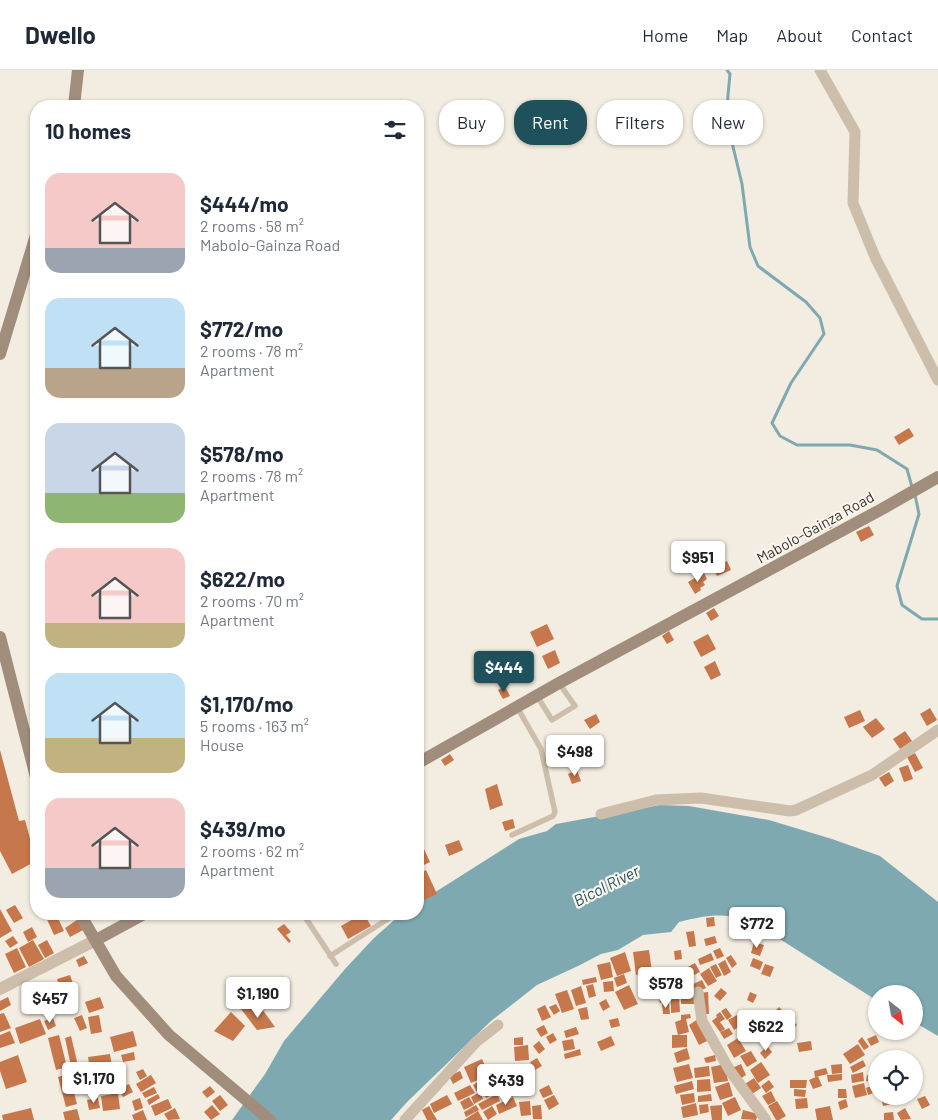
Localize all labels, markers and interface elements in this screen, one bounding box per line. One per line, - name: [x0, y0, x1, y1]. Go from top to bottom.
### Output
- text: Dwello: [25, 20, 96, 49]
- text: Home: [642, 24, 688, 46]
- text: Map: [716, 24, 748, 46]
- text: About: [776, 24, 823, 46]
- text: Contact: [851, 24, 913, 46]
- chip: Buy: [439, 100, 504, 145]
- chip: Rent: [514, 100, 587, 145]
- chip: Filters: [597, 100, 683, 145]
- chip: New: [693, 100, 763, 145]
- icon: filters: [381, 116, 409, 144]
- text: 10 homes: [45, 118, 131, 143]
- text: $444/mo: [200, 191, 289, 216]
- icon: home: [85, 193, 145, 253]
- text: 2 rooms · 58 m²: [200, 216, 304, 235]
- text: Mabolo-Gainza Road: [200, 235, 340, 254]
- text: $772/mo: [200, 316, 283, 341]
- icon: home: [85, 318, 145, 378]
- text: 2 rooms · 78 m²: [200, 341, 303, 360]
- text: Apartment: [200, 360, 275, 379]
- text: $578/mo: [200, 441, 284, 466]
- icon: home: [85, 443, 145, 503]
- text: 2 rooms · 78 m²: [200, 466, 303, 485]
- text: Apartment: [200, 485, 275, 504]
- street label: Mabolo-Gainza Road: [753, 487, 877, 567]
- pin: $951: [668, 540, 728, 583]
- text: $951: [682, 547, 714, 566]
- text: $622/mo: [200, 566, 285, 591]
- icon: home: [85, 568, 145, 628]
- text: 2 rooms · 70 m²: [200, 591, 304, 610]
- text: Apartment: [200, 610, 275, 629]
- pin: $444: [474, 650, 534, 693]
- text: $444: [485, 657, 523, 676]
- text: $1,170/mo: [200, 691, 293, 716]
- icon: home: [85, 693, 145, 753]
- text: 5 rooms · 163 m²: [200, 716, 309, 735]
- pin: $498: [545, 734, 605, 777]
- text: House: [200, 735, 244, 754]
- text: $498: [557, 741, 593, 760]
- text: $439/mo: [200, 816, 286, 841]
- icon: home: [85, 818, 145, 878]
- text: 2 rooms · 62 m²: [200, 841, 304, 860]
- text: Apartment: [200, 860, 275, 879]
- water label: Bicol River: [570, 860, 643, 910]
- pin: $772: [727, 906, 787, 949]
- text: $772: [740, 913, 774, 932]
- pin: $578: [636, 966, 696, 1009]
- text: $578: [649, 973, 683, 992]
- pin: $1,190: [217, 976, 299, 1019]
- pin: $457: [20, 982, 80, 1024]
- text: $1,190: [237, 983, 279, 1002]
- north arrow: [868, 985, 922, 1040]
- map controls: [868, 985, 923, 1105]
- text: $457: [32, 988, 68, 1007]
- pin: $622: [736, 1010, 796, 1052]
- text: $622: [748, 1016, 784, 1035]
- button: locate: [868, 1050, 923, 1105]
- pin: $1,170: [53, 1062, 135, 1104]
- pin: $439: [476, 1064, 536, 1106]
- text: $1,170: [73, 1068, 115, 1087]
- text: $439: [488, 1070, 524, 1089]

